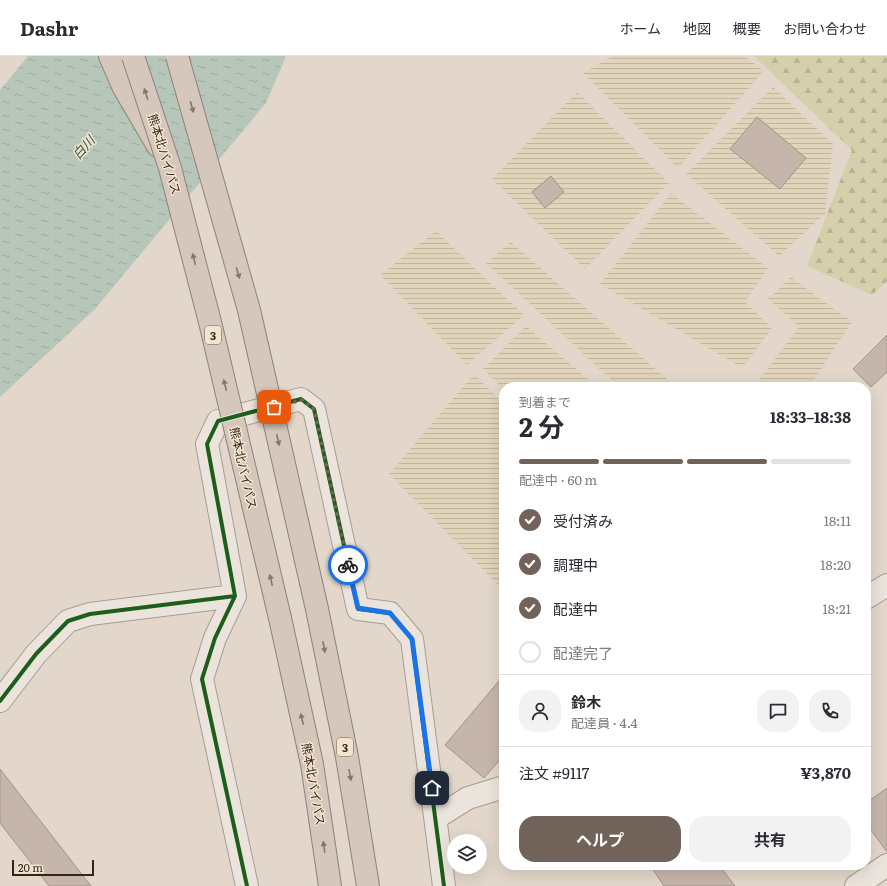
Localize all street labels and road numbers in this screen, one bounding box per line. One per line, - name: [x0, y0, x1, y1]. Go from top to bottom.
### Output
- street label: 熊本北バイパス: [144, 111, 186, 197]
- road number: 3: [205, 326, 221, 344]
- street label: 熊本北バイパス: [226, 425, 262, 511]
- road number: 3: [337, 738, 353, 756]
- street label: 熊本北バイパス: [298, 741, 330, 827]

